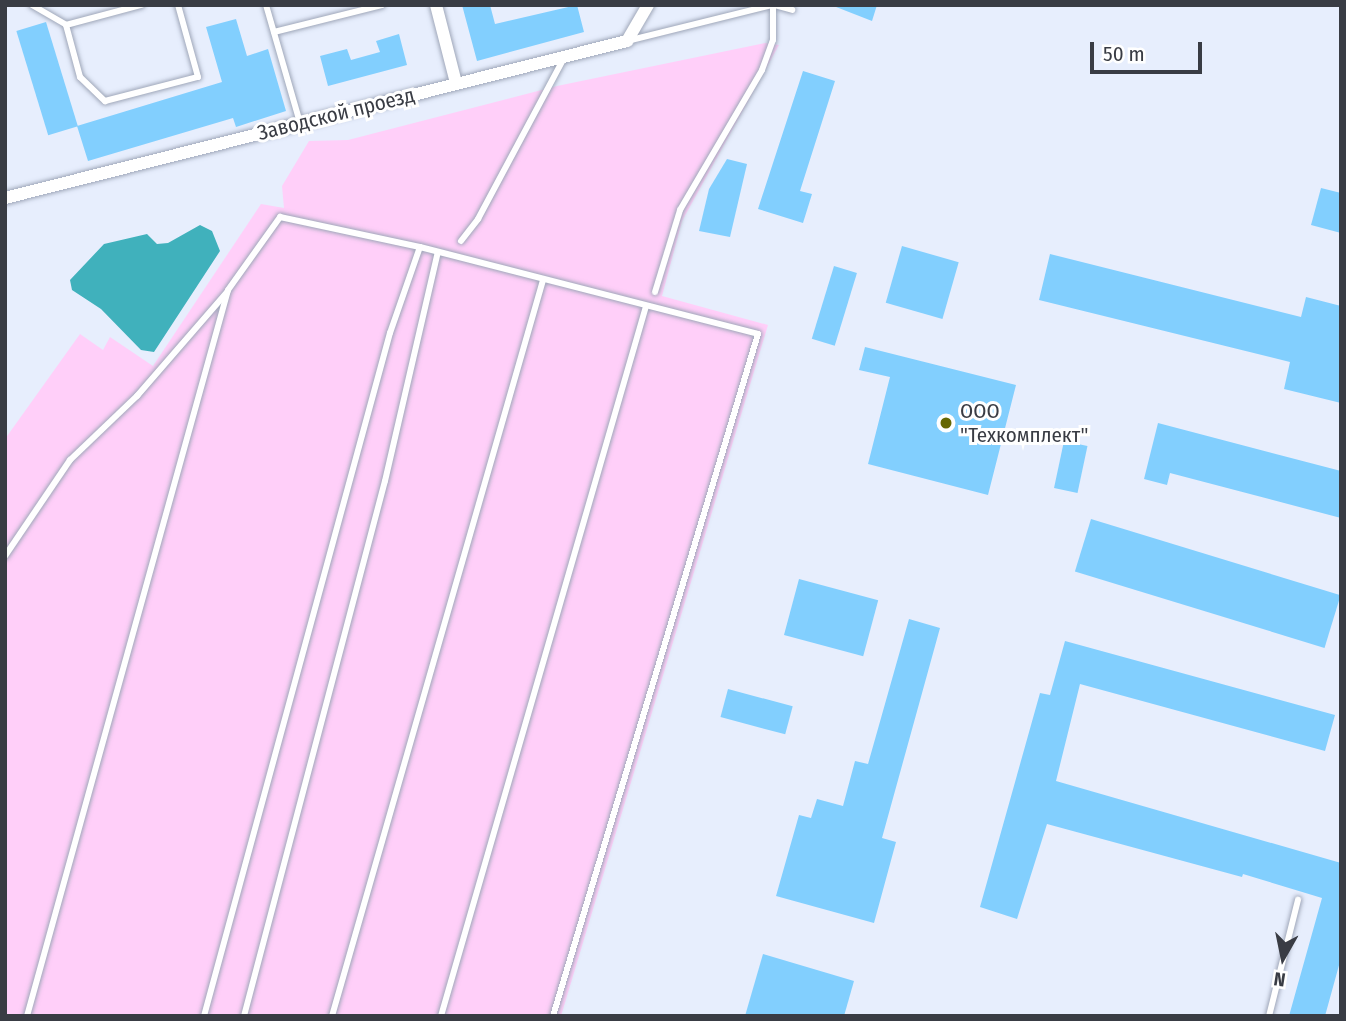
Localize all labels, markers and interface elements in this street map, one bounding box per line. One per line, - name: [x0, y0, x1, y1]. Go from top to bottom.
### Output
- scale bar: [1094, 28, 1206, 72]
- text: 50 m: [1103, 41, 1145, 67]
- street label: Заводской проезд: [255, 82, 417, 146]
- place label: ООО "Техкомплект": [960, 398, 1088, 448]
- marker: ООО "Техкомплект": [938, 415, 954, 431]
- north arrow: [1248, 923, 1318, 993]
- text: N: [1272, 967, 1287, 991]

